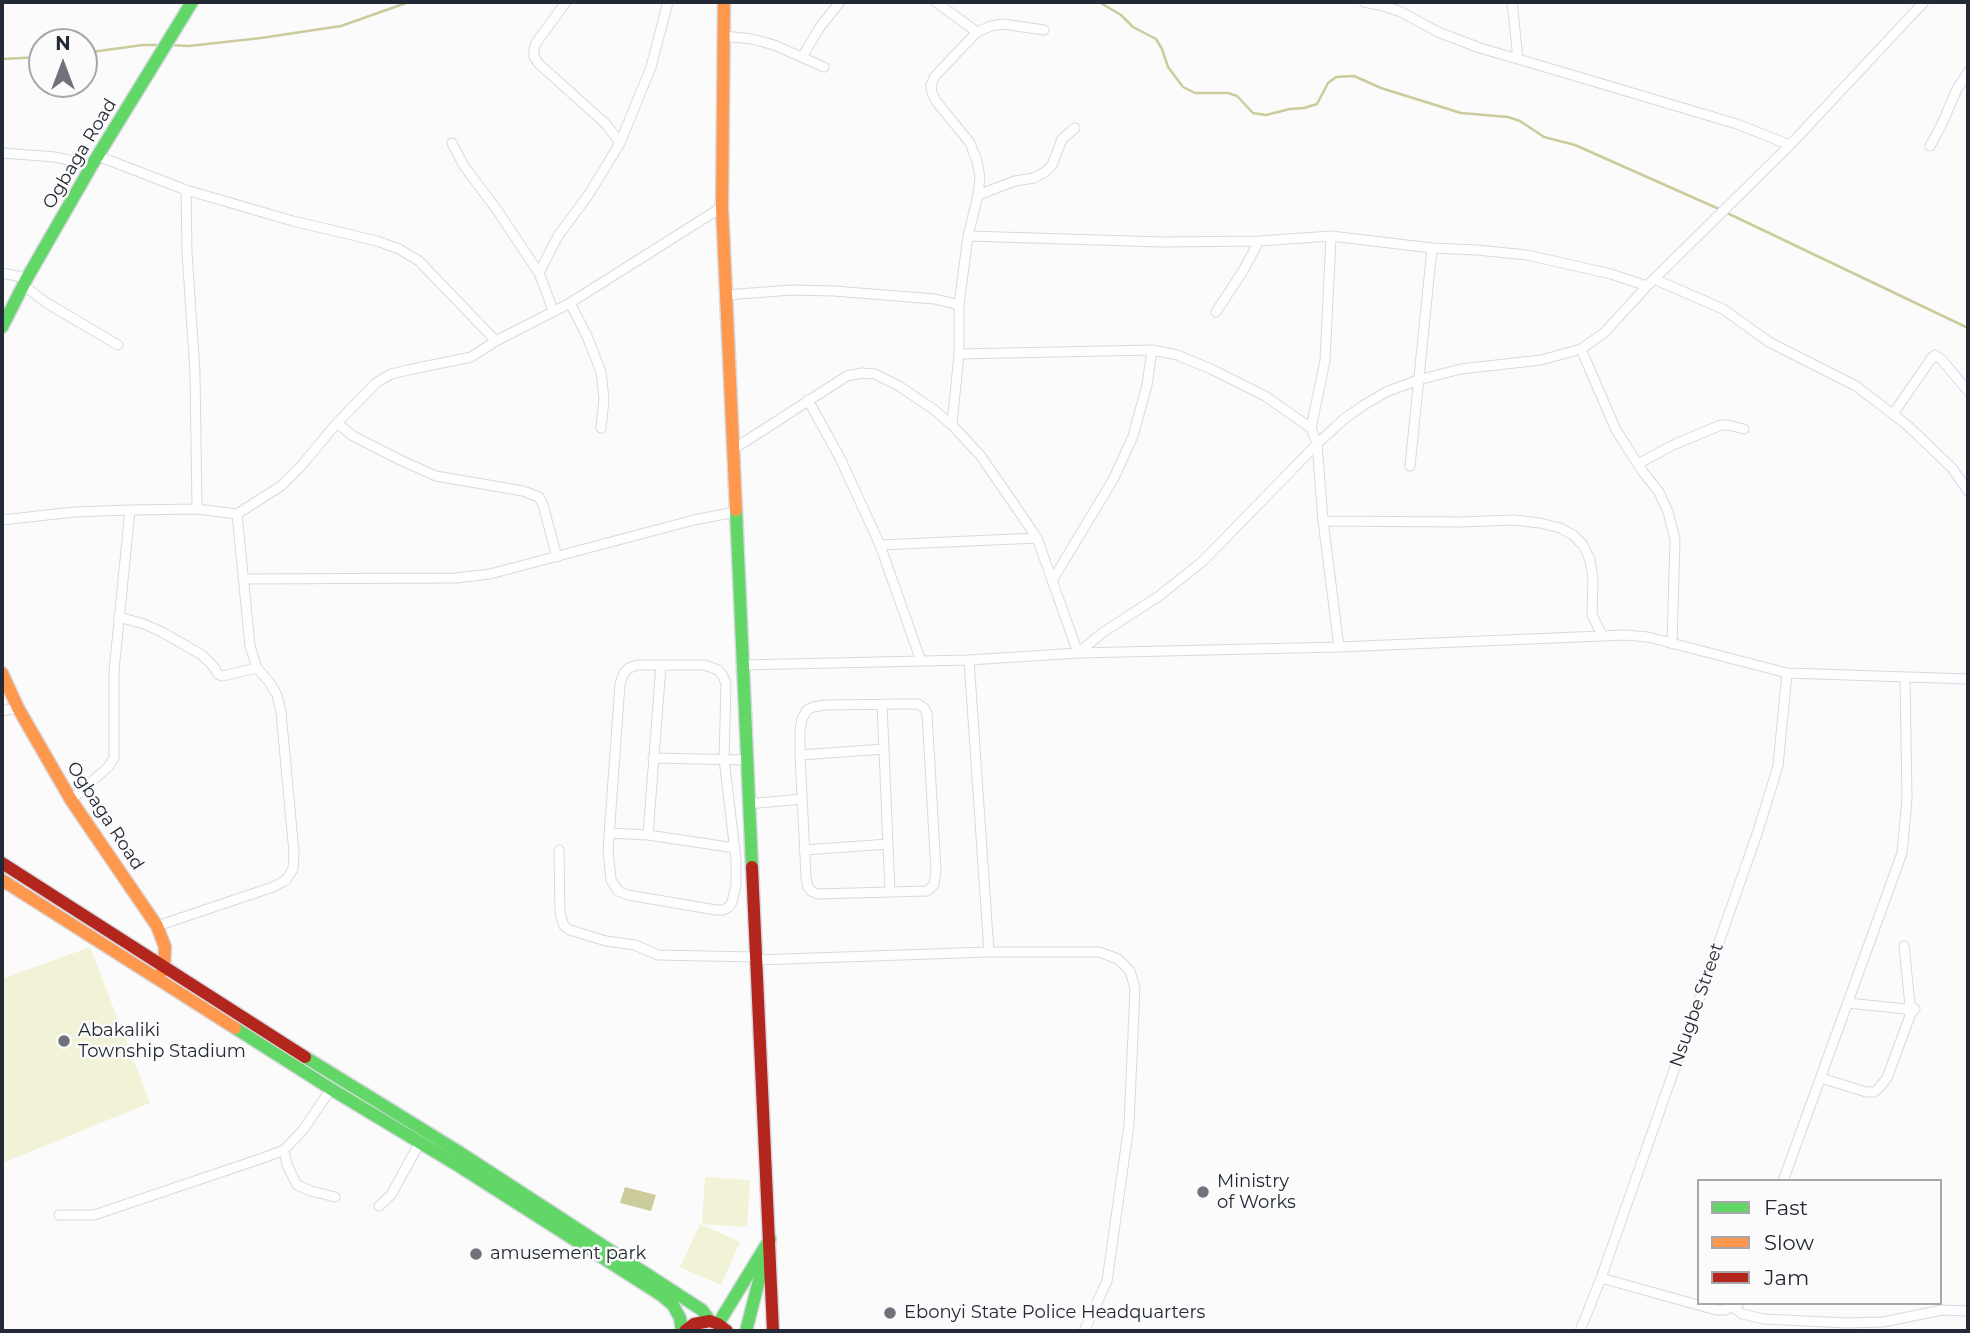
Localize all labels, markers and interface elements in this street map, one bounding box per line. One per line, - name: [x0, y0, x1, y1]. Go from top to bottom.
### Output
- north arrow: [28, 28, 98, 98]
- text: N: [55, 32, 71, 55]
- street label: Ogbaga Road: [39, 95, 121, 213]
- street label: Ogbaga Road: [62, 758, 148, 874]
- street label: Nsugbe Street: [1666, 940, 1728, 1070]
- place label: Abakaliki Township Stadium: [78, 1020, 246, 1062]
- marker: Abakaliki Township Stadium: [56, 1033, 72, 1049]
- place label: Ministry of Works: [1217, 1171, 1296, 1214]
- legend: [1697, 1179, 1942, 1305]
- marker: Ministry of Works: [1195, 1184, 1211, 1200]
- text: Fast: [1764, 1195, 1808, 1220]
- text: Slow: [1764, 1230, 1814, 1255]
- place label: amusement park: [490, 1243, 646, 1265]
- marker: amusement park: [468, 1246, 484, 1262]
- text: Jam: [1764, 1265, 1809, 1290]
- place label: Ebonyi State Police Headquarters: [904, 1302, 1205, 1324]
- marker: Ebonyi State Police Headquarters: [882, 1305, 898, 1321]

